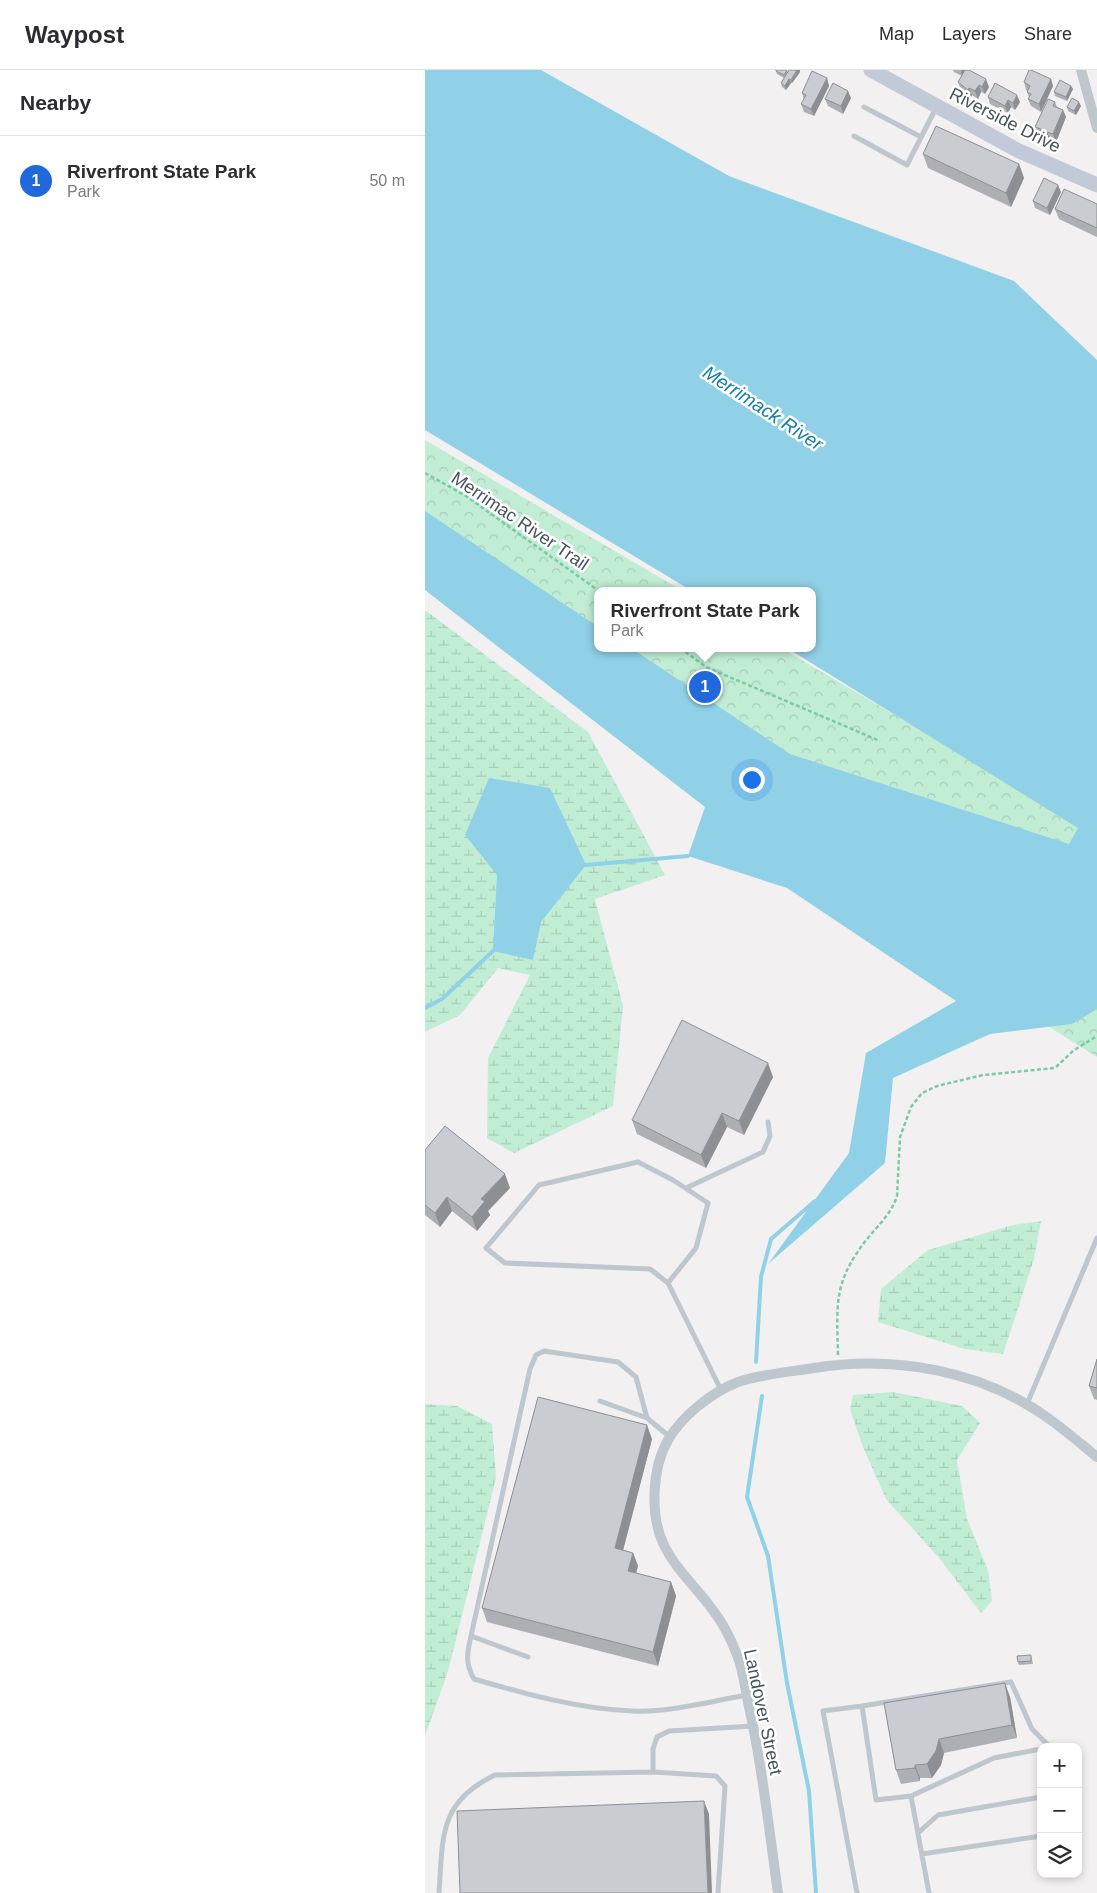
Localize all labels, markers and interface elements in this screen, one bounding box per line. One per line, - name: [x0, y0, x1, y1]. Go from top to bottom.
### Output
- text: Waypost: [25, 21, 124, 48]
- text: Map: [879, 24, 914, 44]
- text: Layers: [942, 24, 996, 44]
- text: Share: [1024, 24, 1072, 44]
- street label: Riverside Drive: [946, 83, 1064, 157]
- text: Nearby: [20, 91, 91, 114]
- text: Riverfront State Park: [67, 161, 256, 182]
- text: 1: [32, 172, 40, 189]
- text: 50 m: [369, 172, 405, 189]
- text: Park: [67, 183, 100, 200]
- water label: Merrimack River: [699, 362, 827, 455]
- street label: Merrimac River Trail: [448, 468, 592, 574]
- popup: [594, 587, 816, 652]
- text: Riverfront State Park: [610, 600, 800, 621]
- text: Park: [610, 622, 643, 639]
- pin: 1: [689, 668, 721, 706]
- your location: [739, 767, 765, 793]
- street label: Landover Street: [740, 1647, 786, 1777]
- map controls: [1037, 1743, 1082, 1878]
- button: +: [1037, 1743, 1082, 1788]
- button: −: [1037, 1788, 1082, 1833]
- button: layers: [1037, 1833, 1082, 1878]

